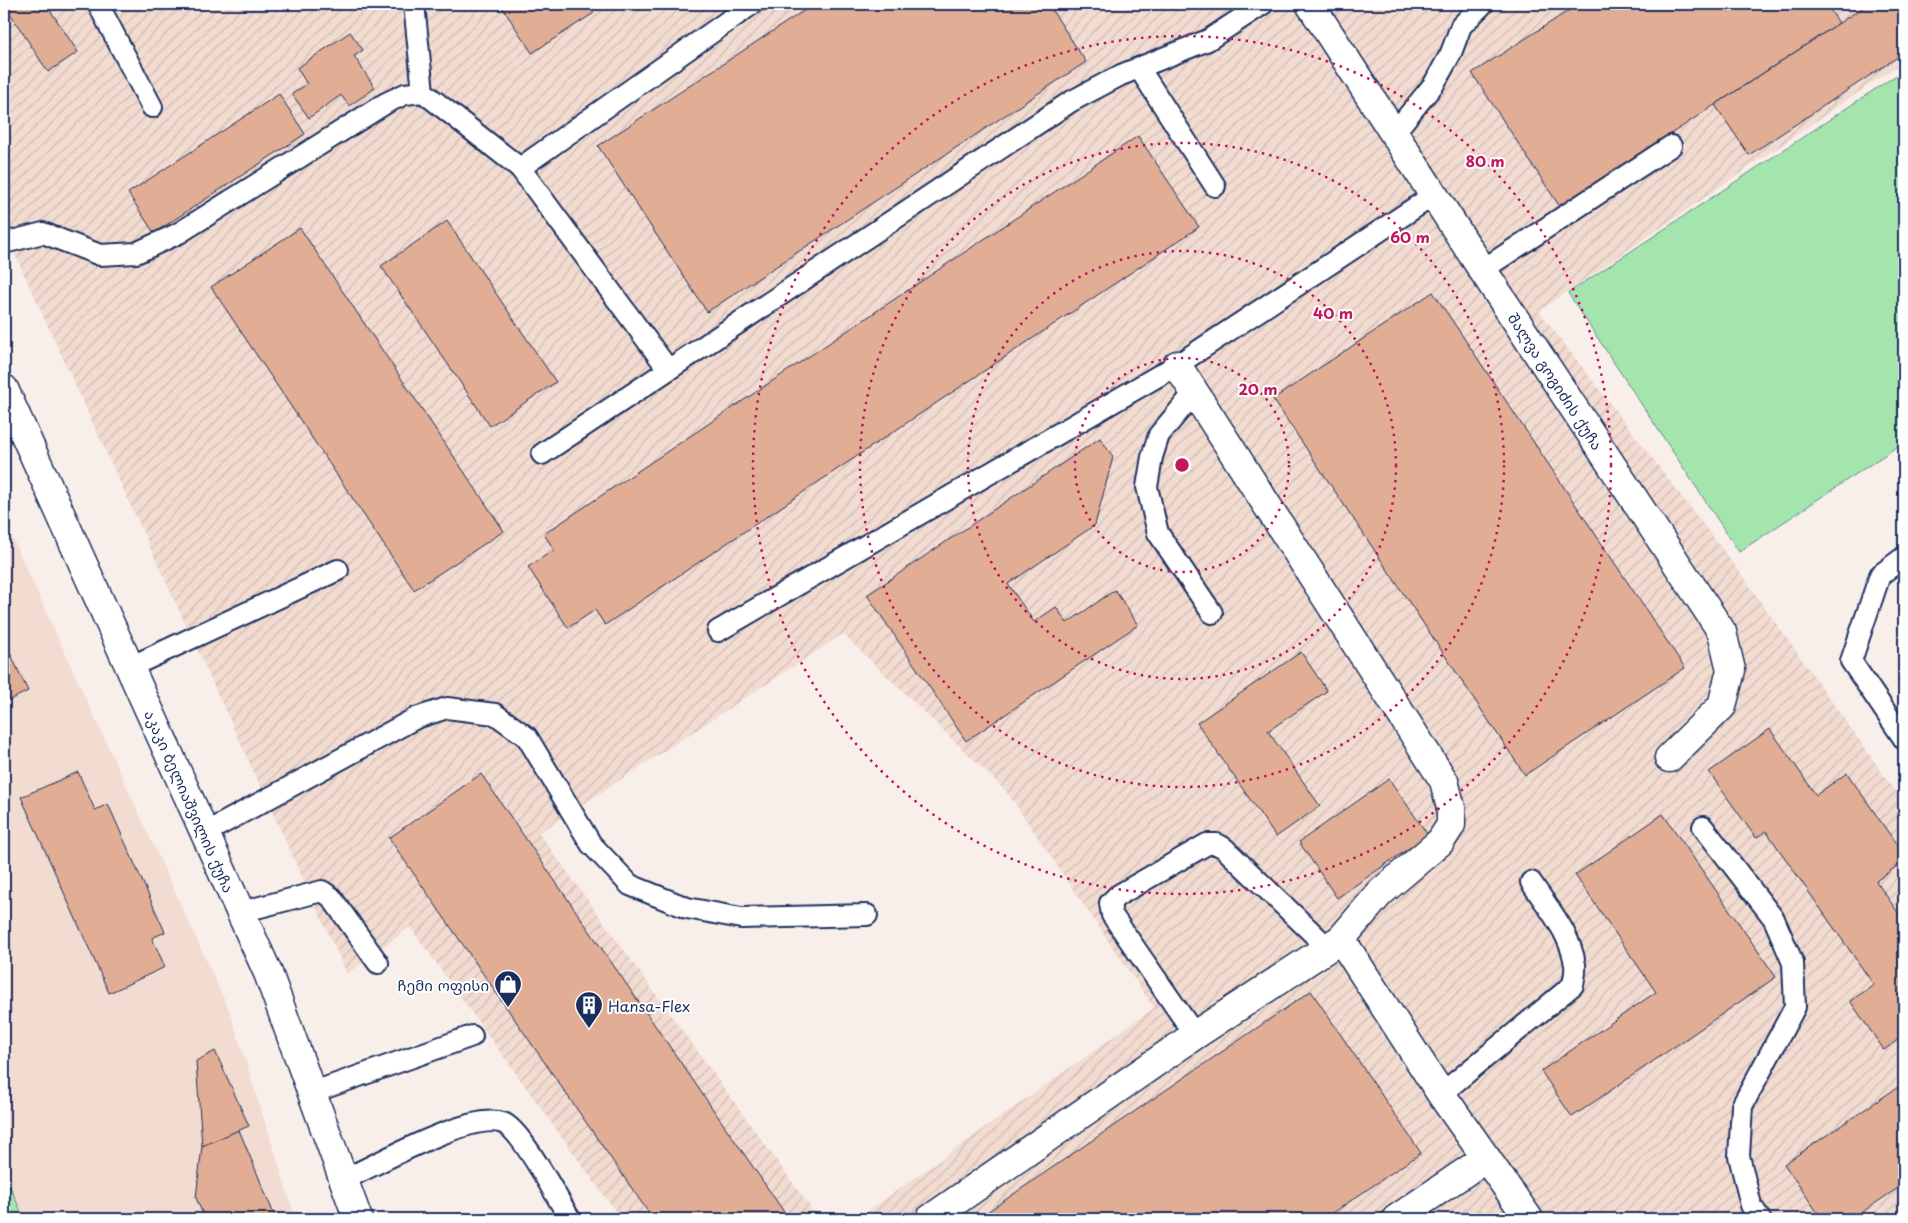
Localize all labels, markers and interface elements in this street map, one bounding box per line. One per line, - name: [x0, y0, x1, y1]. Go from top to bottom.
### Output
- text: 80 m: [1465, 149, 1505, 172]
- text: 60 m: [1390, 225, 1430, 248]
- text: 40 m: [1313, 301, 1353, 324]
- street label: შალვა გოგიძის ქუჩა: [1503, 308, 1609, 454]
- text: 20 m: [1239, 377, 1277, 400]
- centre of rings: [1173, 456, 1191, 474]
- street label: აკაკი ბელიაშვილის ქუჩა: [139, 706, 241, 896]
- shop icon: ჩემი ოფისი: [493, 969, 523, 1008]
- place label: ჩემი ოფისი: [397, 973, 489, 996]
- building icon: Hansa-Flex: [574, 990, 604, 1029]
- place label: Hansa-Flex: [608, 994, 690, 1017]

